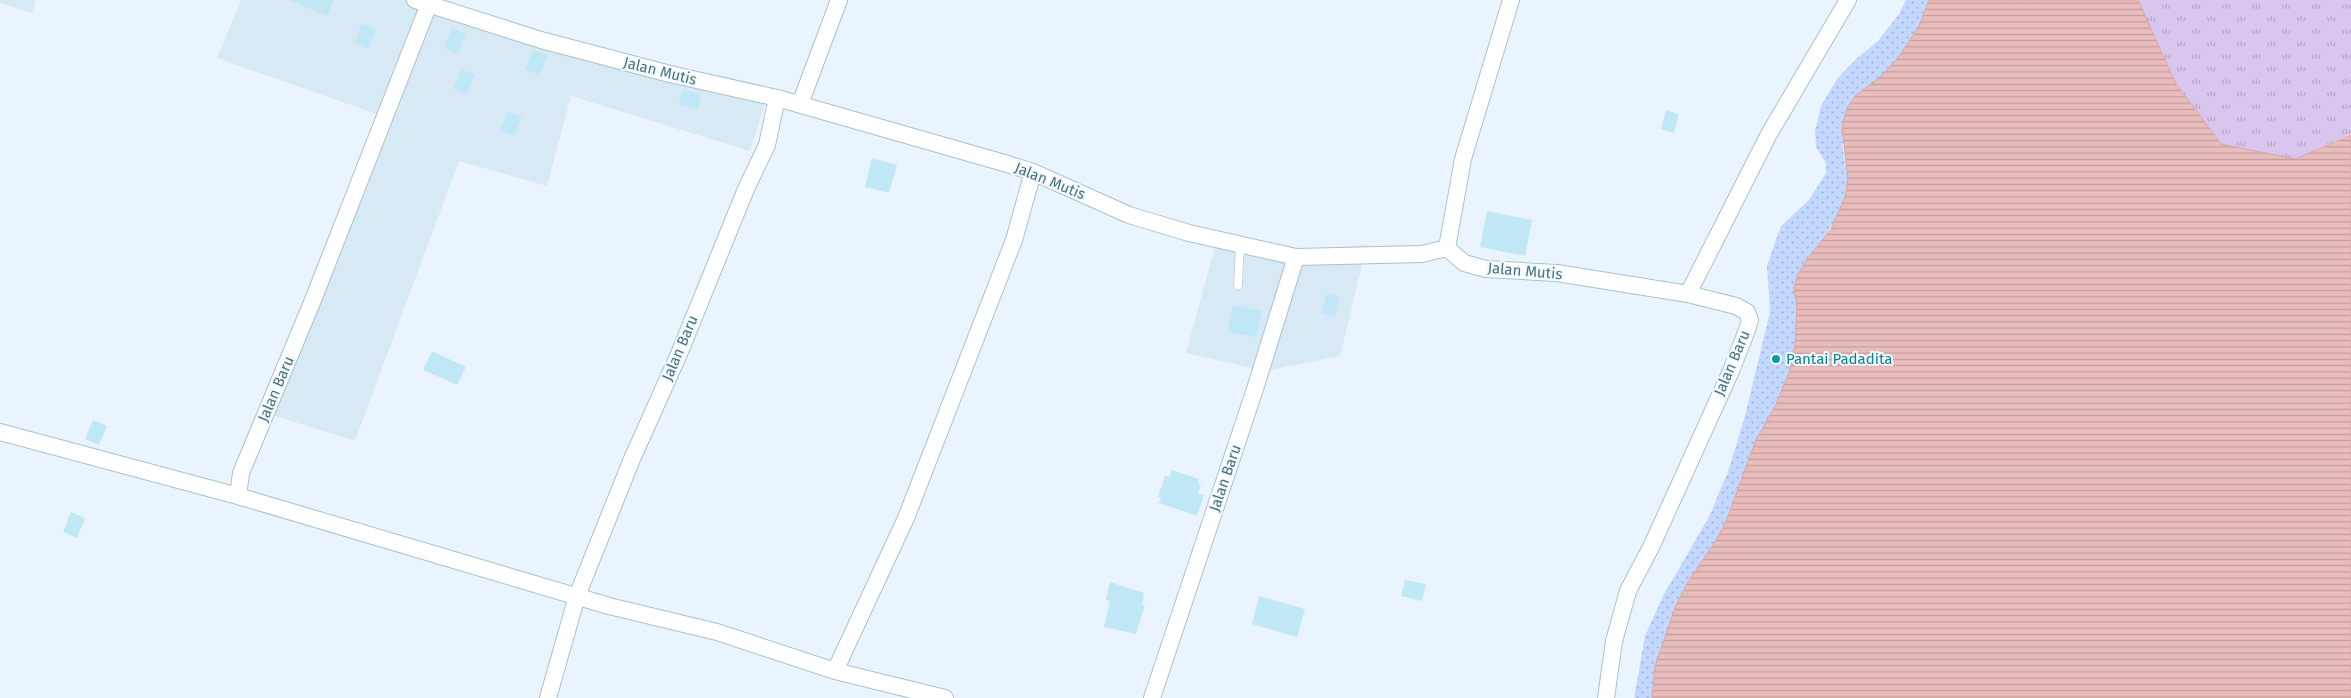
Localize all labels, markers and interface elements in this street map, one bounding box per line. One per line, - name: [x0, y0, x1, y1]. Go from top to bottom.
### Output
- street label: Jalan Mutis: [621, 53, 699, 89]
- street label: Jalan Mutis: [1012, 159, 1088, 203]
- street label: Jalan Mutis: [1487, 259, 1563, 283]
- street label: Jalan Baru: [658, 312, 702, 384]
- street label: Jalan Baru: [1710, 327, 1754, 399]
- place label: Pantai Padadita: [1786, 350, 1892, 368]
- street label: Jalan Baru: [254, 353, 298, 425]
- marker: Pantai Padadita: [1770, 353, 1782, 365]
- street label: Jalan Baru: [1205, 442, 1245, 514]

